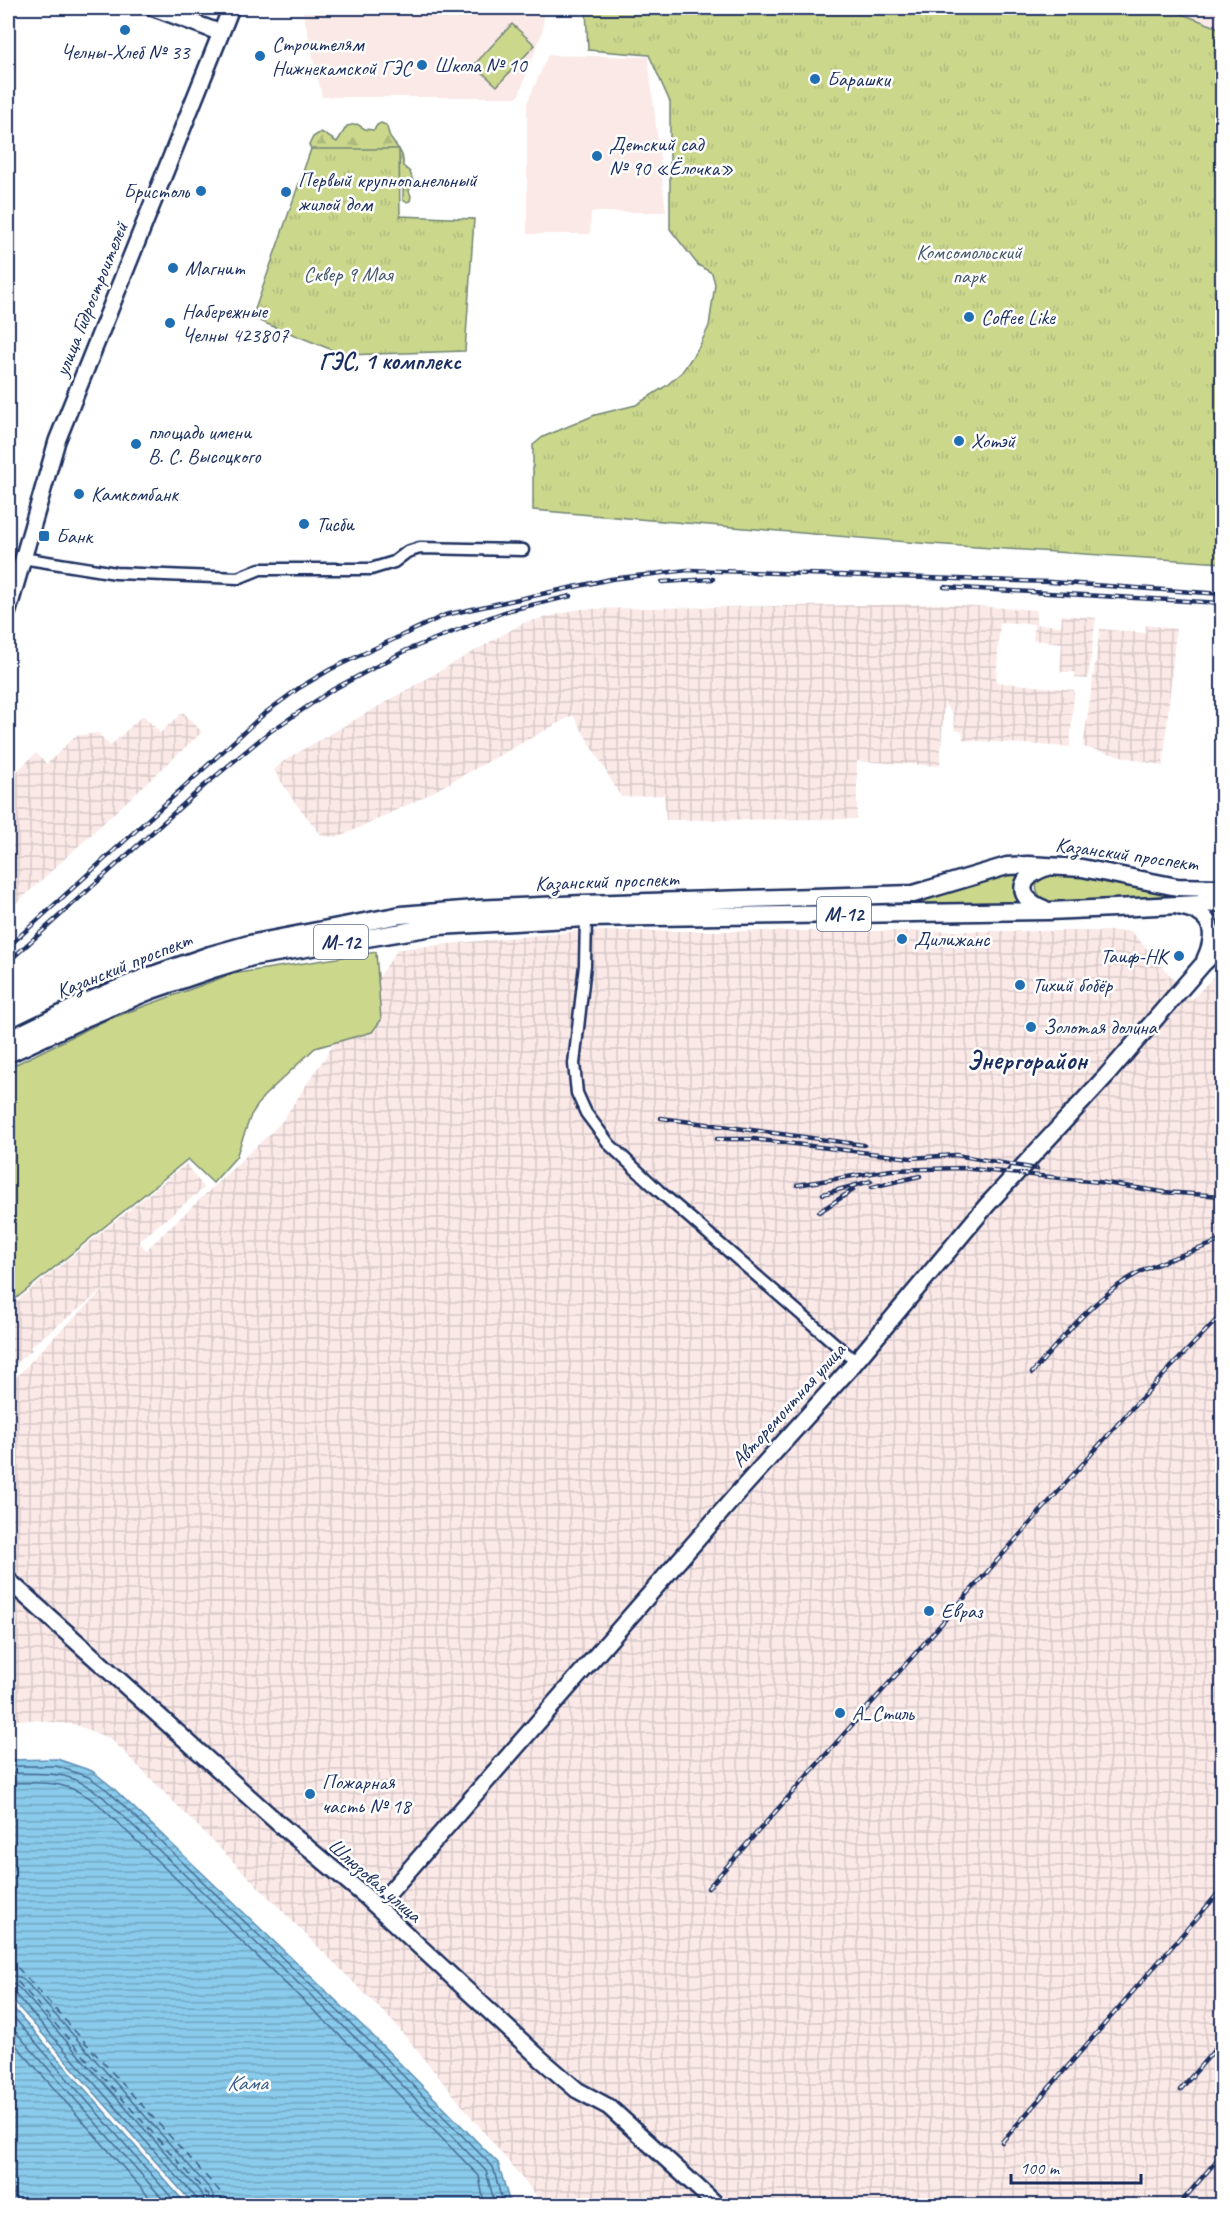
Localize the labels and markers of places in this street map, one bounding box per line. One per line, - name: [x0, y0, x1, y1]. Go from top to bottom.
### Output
- marker: Челны-Хлеб № 33: [118, 23, 132, 37]
- place label: Строителям Нижнекамской ГЭС: [272, 31, 413, 81]
- place label: Челны-Хлеб № 33: [61, 39, 191, 65]
- marker: Строителям Нижнекамской ГЭС: [253, 49, 267, 63]
- place label: Школа № 10: [434, 52, 528, 78]
- marker: Школа № 10: [415, 58, 429, 72]
- place label: Барашки: [827, 66, 892, 92]
- marker: Барашки: [808, 72, 822, 86]
- place label: Детский сад № 90 «Ёлочка»: [609, 131, 734, 181]
- marker: Детский сад № 90 «Ёлочка»: [590, 149, 604, 163]
- place label: Первый крупнопанельный жилой дом: [298, 167, 478, 217]
- place label: Бристоль: [124, 178, 190, 204]
- marker: Бристоль: [194, 184, 208, 198]
- marker: Первый крупнопанельный жилой дом: [279, 185, 293, 199]
- place label: Магнит: [185, 255, 246, 281]
- marker: Магнит: [166, 261, 180, 275]
- place label: Набережные Челны 423807: [182, 298, 290, 348]
- place label: Coffee Like: [981, 304, 1056, 330]
- marker: Coffee Like: [962, 310, 976, 324]
- marker: Набережные Челны 423807: [163, 316, 177, 330]
- place label: площадь имени В. С. Высоцкого: [148, 419, 262, 469]
- place label: Хотэй: [971, 428, 1016, 454]
- marker: Хотэй: [952, 434, 966, 448]
- marker: площадь имени В. С. Высоцкого: [129, 437, 143, 451]
- place label: Камкомбанк: [91, 481, 179, 507]
- marker: Камкомбанк: [72, 487, 86, 501]
- place label: Тисби: [316, 511, 355, 537]
- marker: Тисби: [297, 517, 311, 531]
- place label: Банк: [56, 523, 95, 549]
- marker: Банк: [37, 529, 51, 543]
- place label: Дилижанс: [914, 926, 991, 952]
- marker: Дилижанс: [895, 932, 909, 946]
- place label: Таиф-НК: [1100, 943, 1171, 969]
- marker: Таиф-НК: [1172, 949, 1186, 963]
- place label: Тихий бобёр: [1032, 972, 1113, 998]
- marker: Тихий бобёр: [1013, 978, 1027, 992]
- place label: Золотая долина: [1043, 1014, 1158, 1040]
- marker: Золотая долина: [1024, 1020, 1038, 1034]
- place label: Евраз: [941, 1598, 984, 1624]
- marker: Евраз: [922, 1604, 936, 1618]
- place label: А_Стиль: [852, 1700, 915, 1726]
- marker: А_Стиль: [833, 1706, 847, 1720]
- place label: Пожарная часть № 18: [322, 1769, 413, 1819]
- marker: Пожарная часть № 18: [303, 1787, 317, 1801]

